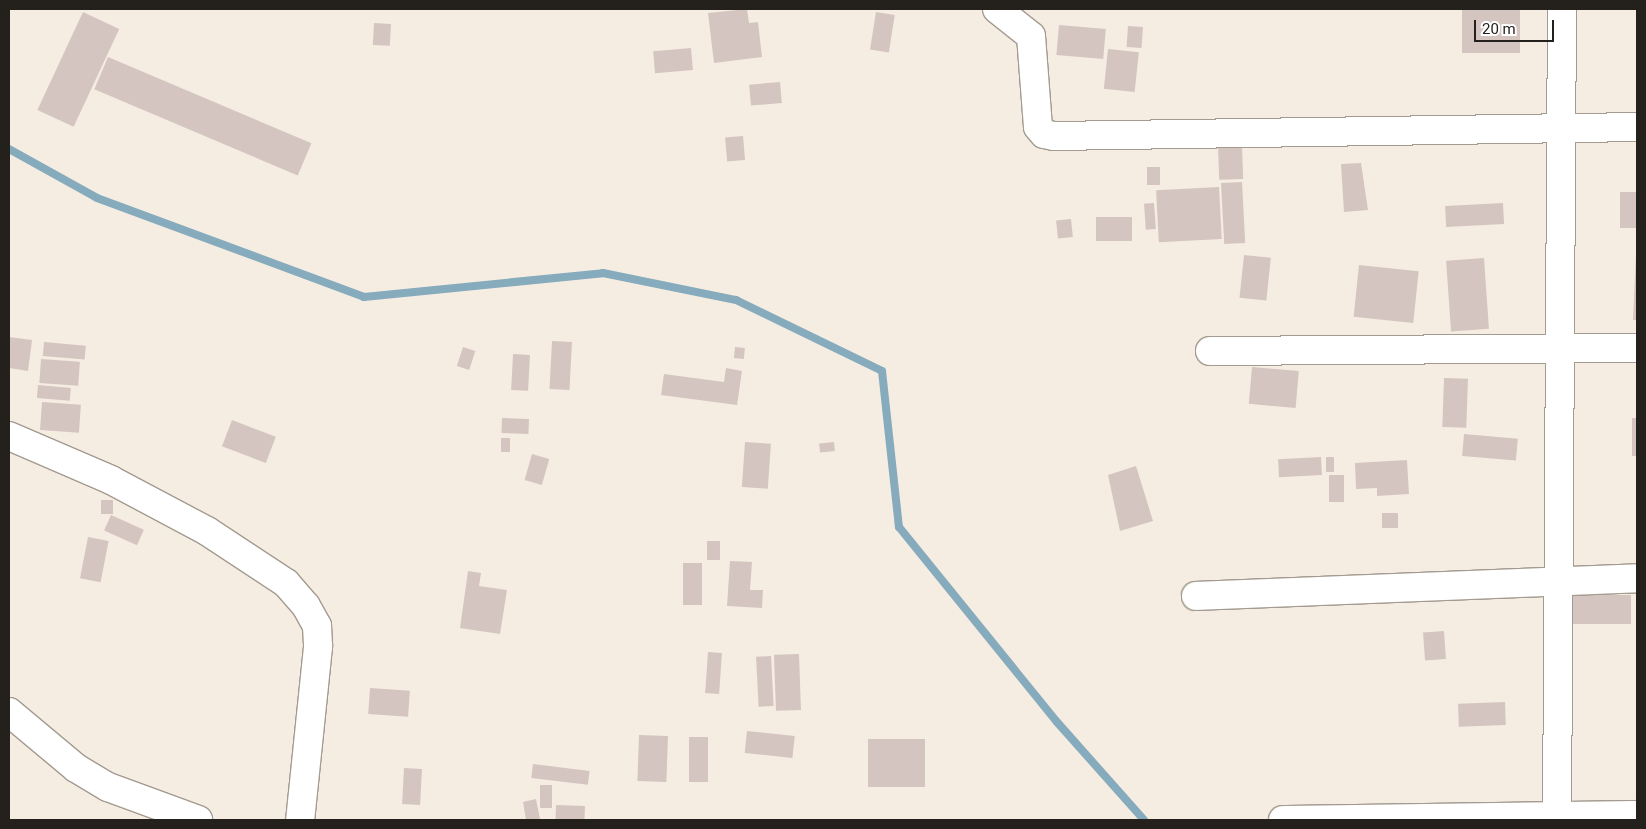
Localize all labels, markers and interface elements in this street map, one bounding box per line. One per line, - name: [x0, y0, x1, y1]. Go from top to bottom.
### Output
- scale bar: [1476, 10, 1556, 42]
- text: 20 m: [1482, 20, 1516, 38]

